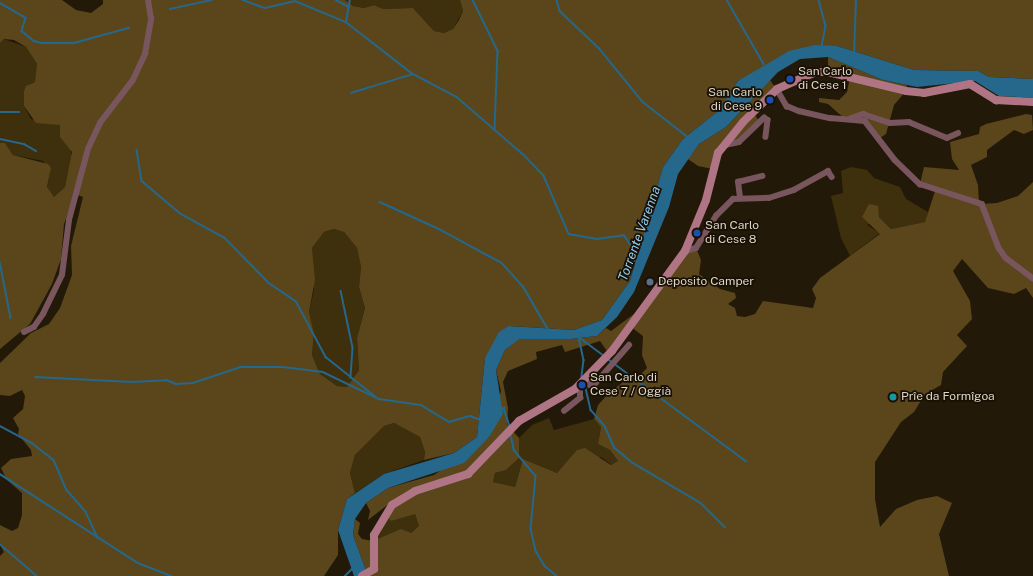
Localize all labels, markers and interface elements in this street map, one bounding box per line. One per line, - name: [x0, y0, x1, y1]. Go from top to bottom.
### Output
- place label: San Carlo di Cese 1: [798, 65, 852, 93]
- marker: San Carlo di Cese 1: [785, 74, 795, 84]
- place label: San Carlo di Cese 9: [708, 86, 762, 114]
- marker: San Carlo di Cese 9: [765, 95, 775, 105]
- water label: Torrente Varenna: [616, 184, 664, 284]
- place label: San Carlo di Cese 8: [705, 219, 759, 247]
- marker: San Carlo di Cese 8: [692, 228, 702, 238]
- place label: Deposito Camper: [658, 275, 754, 289]
- marker: Deposito Camper: [645, 277, 655, 287]
- place label: San Carlo di Cese 7 / Oggià: [590, 371, 671, 399]
- marker: San Carlo di Cese 7 / Oggià: [577, 380, 587, 390]
- place label: Prîe da Formîgoa: [901, 390, 995, 404]
- marker: Prîe da Formîgoa: [888, 392, 898, 402]

